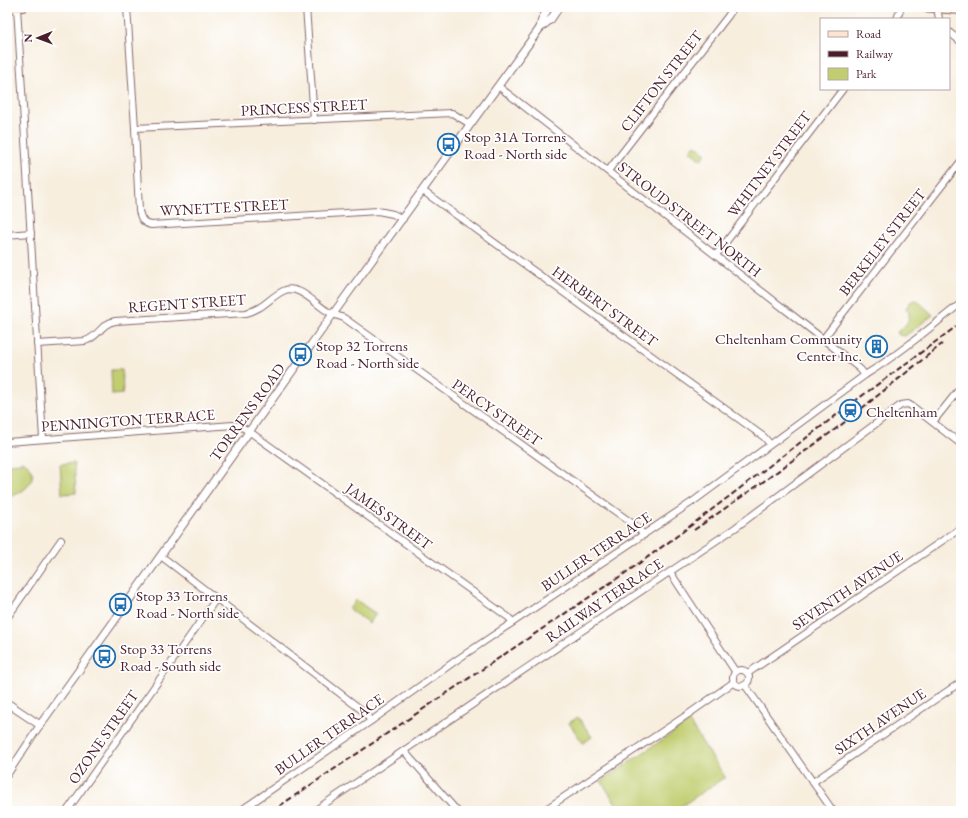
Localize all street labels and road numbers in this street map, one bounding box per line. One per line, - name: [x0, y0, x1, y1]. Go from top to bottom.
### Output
- street label: CLIFTON STREET: [616, 26, 707, 135]
- street label: PRINCESS STREET: [240, 94, 369, 120]
- street label: WHITNEY STREET: [723, 107, 816, 221]
- street label: STROUD STREET NORTH: [614, 157, 766, 281]
- street label: BERKELEY STREET: [834, 184, 930, 299]
- street label: WYNETTE STREET: [159, 194, 290, 220]
- street label: HERBERT STREET: [549, 261, 662, 351]
- street label: REGENT STREET: [127, 289, 248, 317]
- street label: TORRENS ROAD: [205, 359, 289, 465]
- street label: PERCY STREET: [449, 374, 546, 450]
- street label: PENNINGTON TERRACE: [41, 404, 216, 436]
- street label: JAMES STREET: [340, 477, 437, 554]
- street label: BULLER TERRACE: [537, 507, 655, 595]
- street label: SEVENTH AVENUE: [788, 546, 906, 634]
- street label: RAILWAY TERRACE: [542, 553, 667, 646]
- street label: SIXTH AVENUE: [831, 683, 930, 759]
- street label: OZONE STREET: [64, 686, 143, 787]
- street label: BULLER TERRACE: [271, 689, 388, 779]

